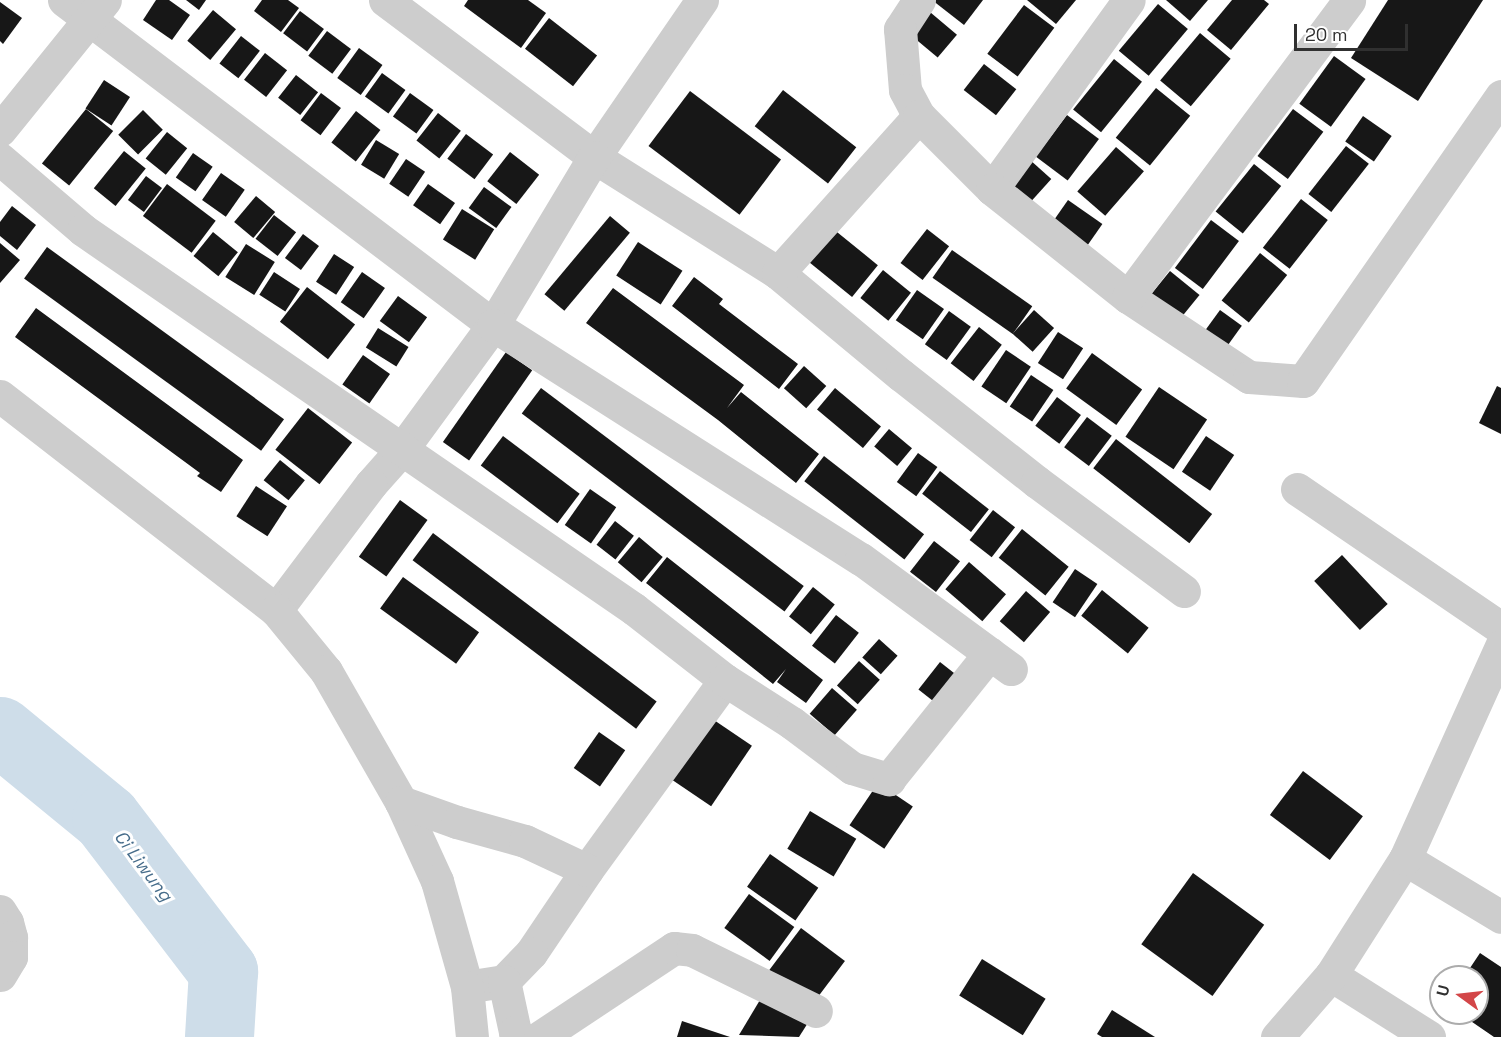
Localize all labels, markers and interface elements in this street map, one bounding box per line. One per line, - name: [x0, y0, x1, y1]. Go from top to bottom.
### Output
- scale bar: [1297, 12, 1411, 50]
- text: 20 m: [1305, 23, 1348, 46]
- water label: Ci Liwung: [109, 826, 177, 906]
- north arrow: [1429, 965, 1489, 1025]
- text: U: [1432, 983, 1455, 999]

